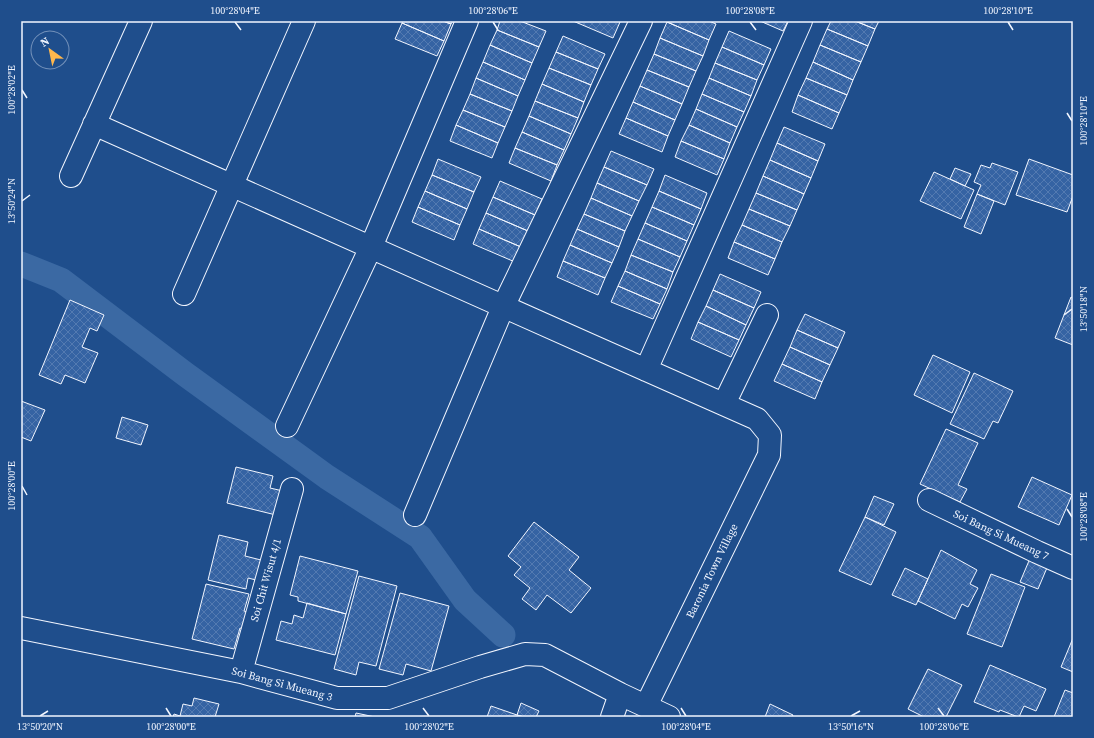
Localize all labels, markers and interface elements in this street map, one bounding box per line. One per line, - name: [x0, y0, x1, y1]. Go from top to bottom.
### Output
- text: 100°28'04"E: [210, 4, 260, 17]
- text: 100°28'06"E: [468, 4, 518, 17]
- text: 100°28'08"E: [725, 4, 775, 17]
- text: 100°28'10"E: [983, 4, 1033, 17]
- north arrow: [30, 30, 70, 70]
- text: N: [37, 34, 52, 51]
- text: 100°28'02"E: [5, 65, 18, 115]
- text: 100°28'10"E: [1077, 96, 1090, 146]
- text: 13°50'24"N: [5, 178, 18, 224]
- text: 13°50'18"N: [1077, 286, 1090, 332]
- text: 100°28'00"E: [5, 461, 18, 511]
- text: 100°28'08"E: [1077, 492, 1090, 542]
- street label: Soi Bang Si Mueang 7: [951, 506, 1052, 564]
- street label: Baronia Town Village: [683, 521, 742, 621]
- street label: Soi Chit Wisut 4/1: [247, 537, 285, 623]
- street label: Soi Bang Si Mueang 3: [230, 663, 335, 705]
- text: 13°50'20"N: [17, 720, 63, 733]
- text: 100°28'00"E: [146, 720, 196, 733]
- text: 100°28'02"E: [404, 720, 454, 733]
- text: 100°28'04"E: [661, 720, 711, 733]
- text: 13°50'16"N: [828, 720, 874, 733]
- text: 100°28'06"E: [919, 720, 969, 733]

